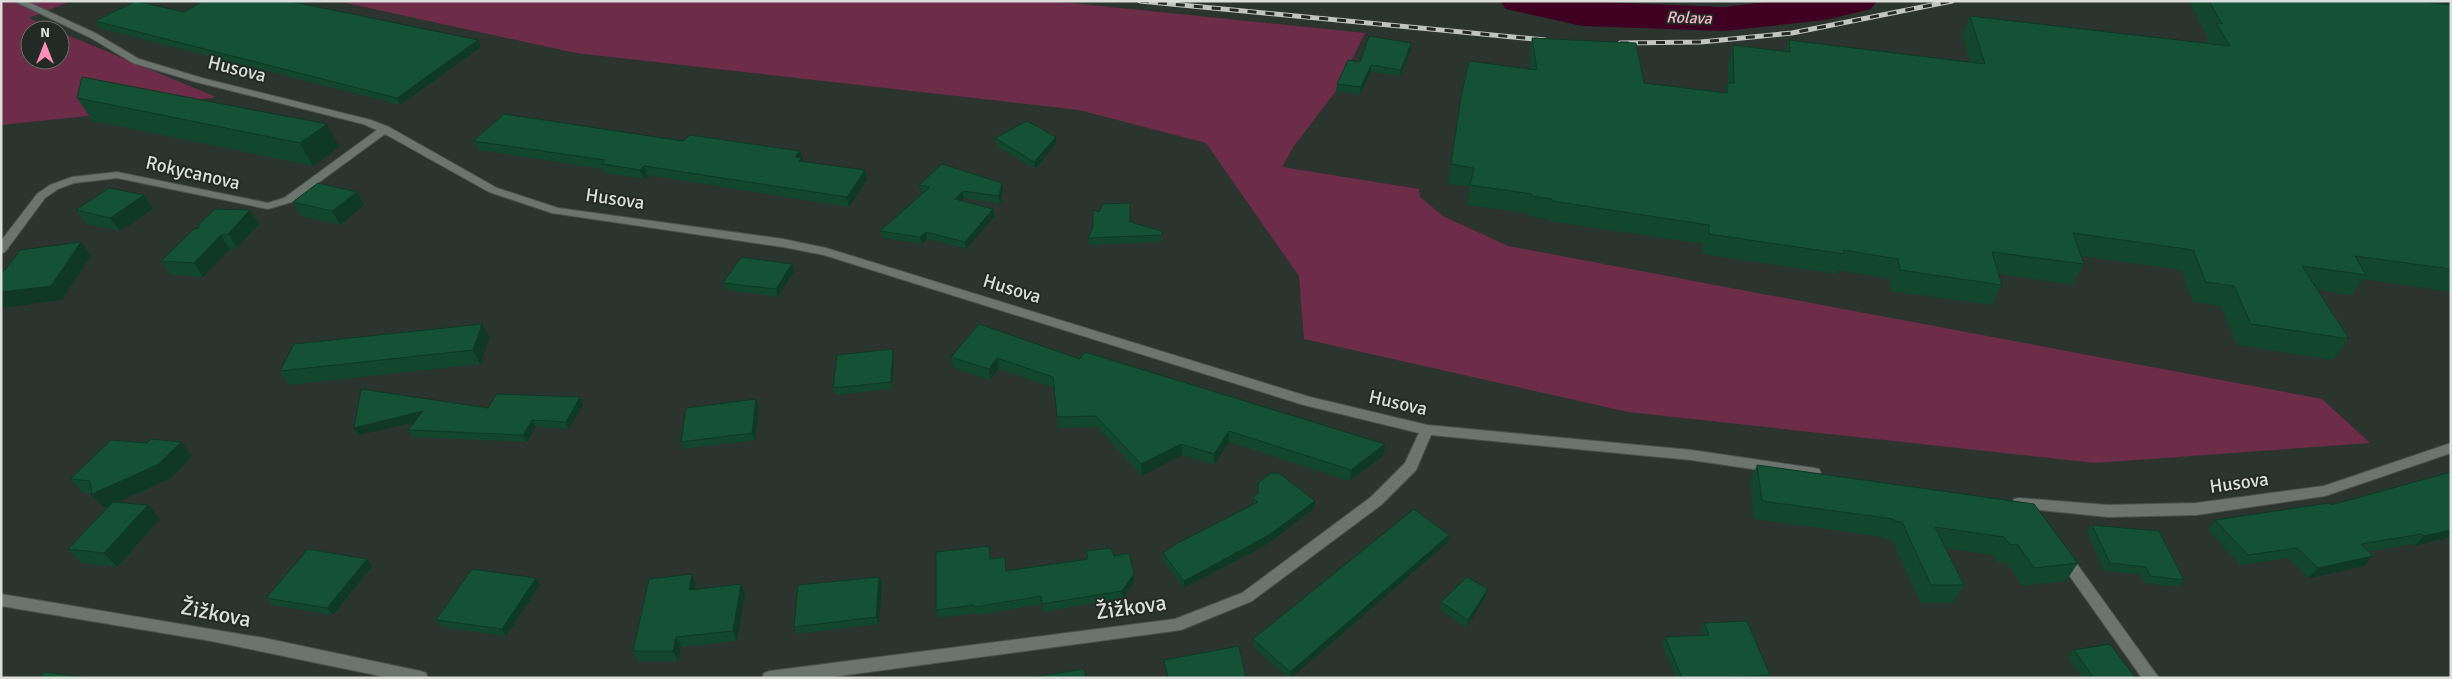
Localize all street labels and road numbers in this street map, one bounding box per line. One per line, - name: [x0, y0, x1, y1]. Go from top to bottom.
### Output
- street label: Husova: [205, 50, 269, 88]
- street label: Rokycanova: [143, 150, 243, 196]
- street label: Husova: [584, 183, 646, 215]
- street label: Husova: [980, 269, 1044, 309]
- street label: Husova: [1366, 385, 1430, 421]
- street label: Husova: [2208, 467, 2270, 499]
- street label: Žižkova: [1094, 589, 1168, 625]
- street label: Žižkova: [179, 593, 253, 633]

